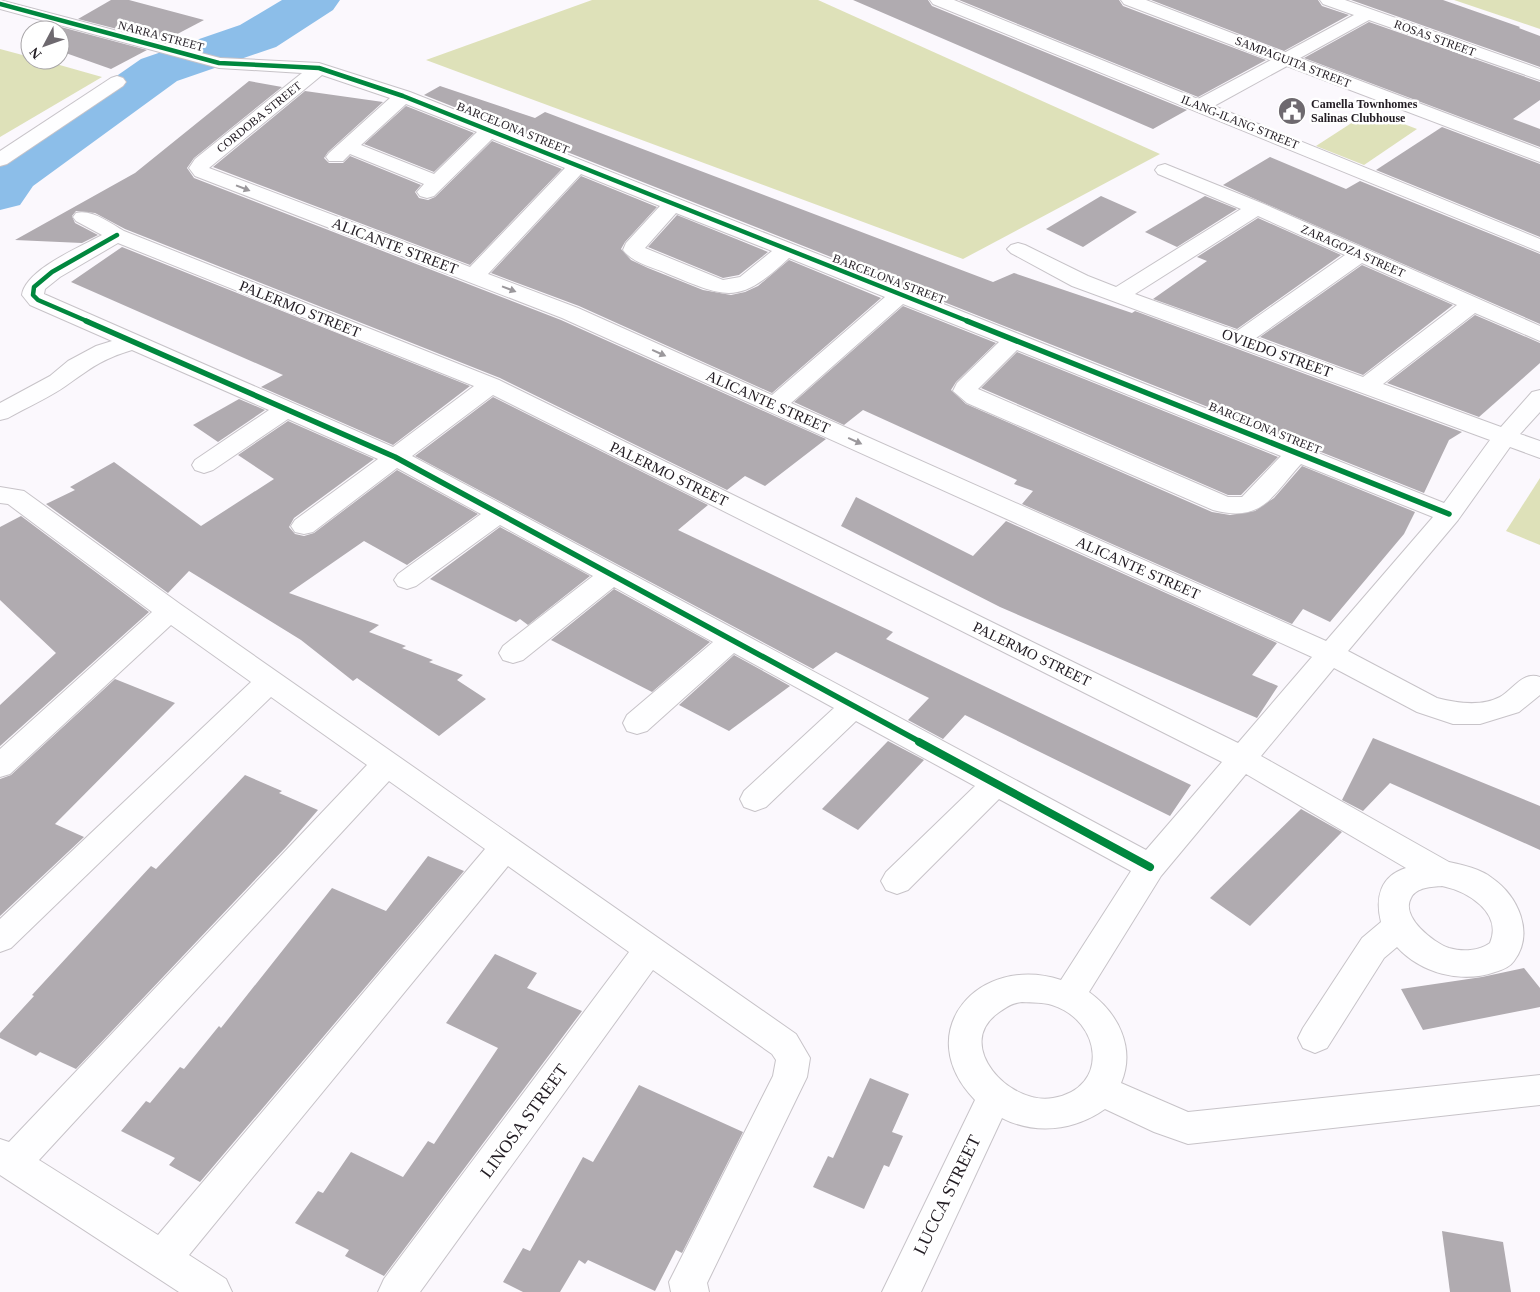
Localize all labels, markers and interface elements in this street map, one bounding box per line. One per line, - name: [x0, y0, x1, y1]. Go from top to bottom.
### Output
- street label: ROSAS STREET: [1392, 17, 1478, 59]
- street label: NARRA STREET: [117, 18, 206, 54]
- north arrow: [20, 20, 70, 70]
- street label: SAMPAGUITA STREET: [1233, 33, 1354, 91]
- text: N: [27, 44, 45, 62]
- street label: CORDOBA STREET: [214, 78, 305, 155]
- street label: ILANG-ILANG STREET: [1179, 92, 1301, 152]
- public building icon: Camella Townhomes Salinas Clubhouse: [1277, 96, 1307, 126]
- place label: Camella Townhomes Salinas Clubhouse: [1311, 97, 1418, 125]
- street label: BARCELONA STREET: [455, 99, 572, 157]
- one-way arrow: [236, 184, 251, 192]
- street label: ALICANTE STREET: [330, 215, 460, 277]
- street label: ZARAGOZA STREET: [1299, 222, 1408, 281]
- street label: BARCELONA STREET: [831, 251, 948, 307]
- street label: PALERMO STREET: [237, 277, 363, 341]
- one-way arrow: [502, 286, 516, 294]
- street label: OVIEDO STREET: [1220, 326, 1334, 380]
- one-way arrow: [652, 349, 666, 357]
- street label: ALICANTE STREET: [704, 367, 832, 437]
- street label: BARCELONA STREET: [1207, 399, 1324, 457]
- one-way arrow: [848, 437, 862, 445]
- street label: PALERMO STREET: [607, 439, 731, 509]
- street label: ALICANTE STREET: [1074, 533, 1202, 603]
- street label: PALERMO STREET: [970, 619, 1094, 689]
- street label: LINOSA STREET: [476, 1060, 572, 1182]
- street label: LUCCA STREET: [909, 1132, 985, 1258]

